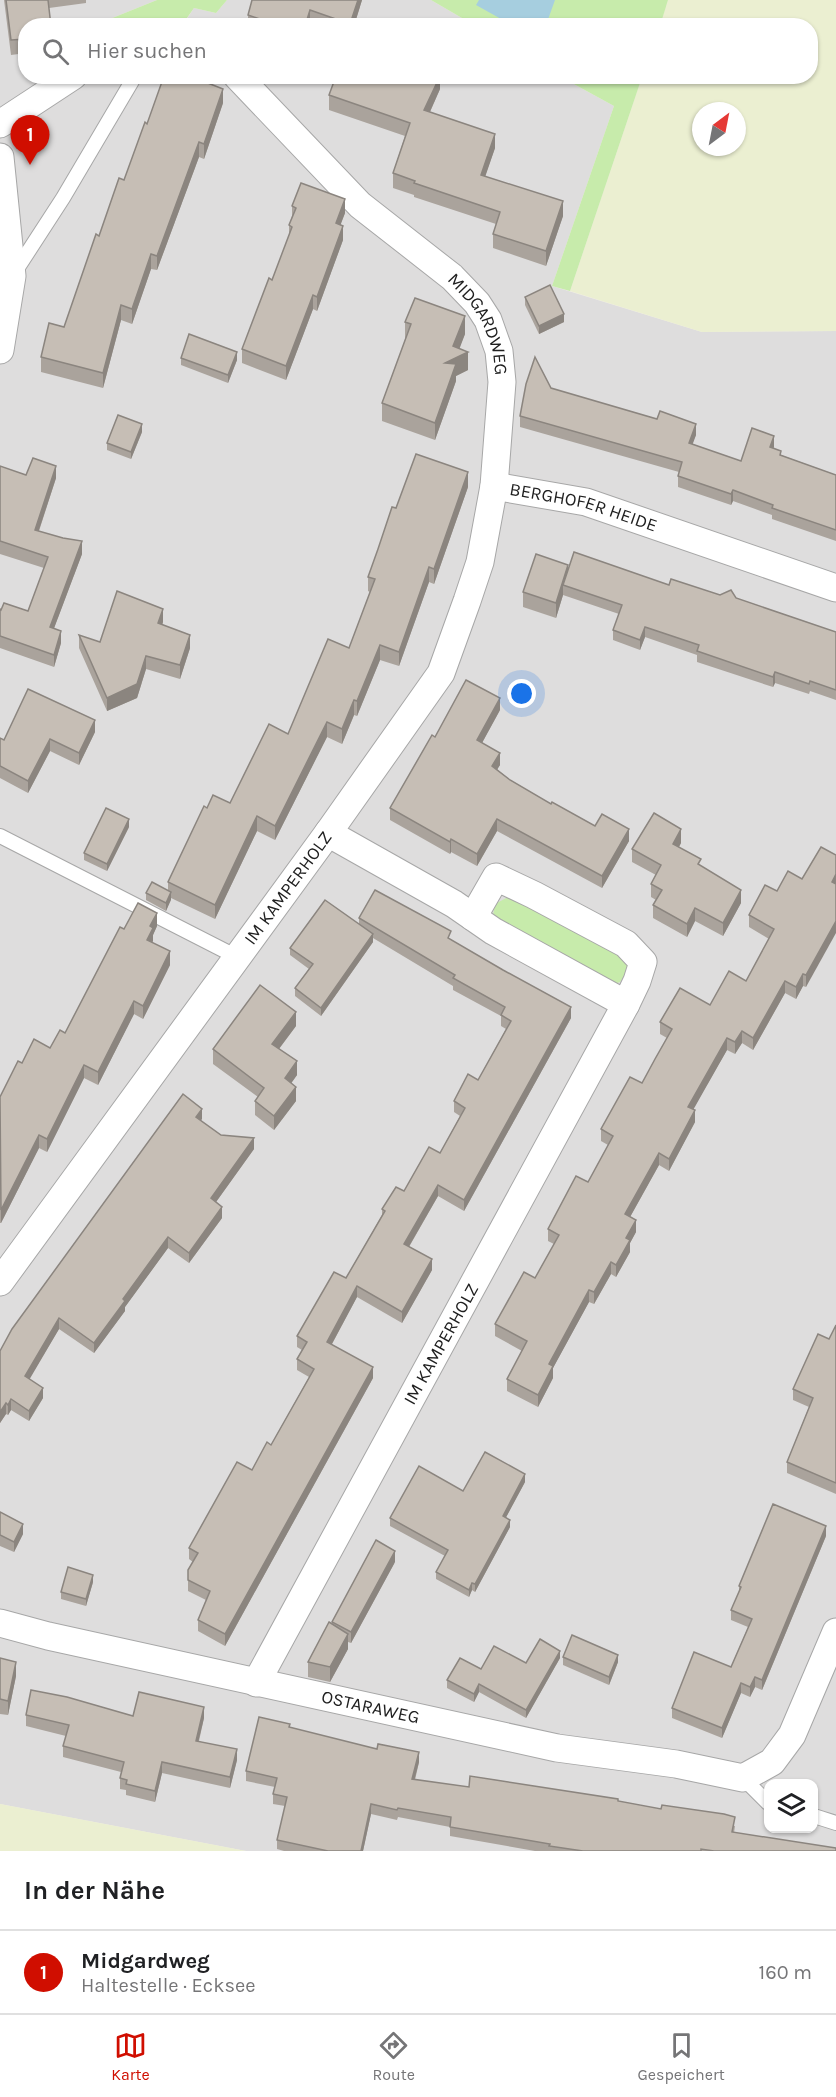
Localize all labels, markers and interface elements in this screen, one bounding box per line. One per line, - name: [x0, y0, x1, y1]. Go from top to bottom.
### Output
- search box: [18, 18, 818, 84]
- icon: search: [39, 35, 72, 68]
- text: Hier suchen: [87, 38, 207, 64]
- north arrow: [692, 102, 746, 156]
- pin: 1: [10, 116, 50, 165]
- street label: MIDGARDWEG: [443, 268, 512, 376]
- street label: BERGHOFER HEIDE: [508, 478, 660, 537]
- your location: [507, 679, 536, 708]
- street label: IM KAMPERHOLZ: [239, 827, 337, 949]
- street label: IM KAMPERHOLZ: [399, 1280, 483, 1408]
- street label: OSTARAWEG: [319, 1686, 422, 1728]
- map controls: [764, 1779, 818, 1833]
- button: layers: [764, 1779, 818, 1833]
- text: In der Nähe: [24, 1875, 165, 1906]
- text: Midgardweg: [81, 1948, 210, 1974]
- text: 1: [40, 1961, 47, 1984]
- text: 160 m: [759, 1961, 812, 1984]
- text: Haltestelle · Ecksee: [81, 1974, 256, 1997]
- tab: Karte: [111, 2029, 150, 2084]
- tab: Route: [372, 2029, 415, 2084]
- tab: Gespeichert: [638, 2029, 725, 2084]

